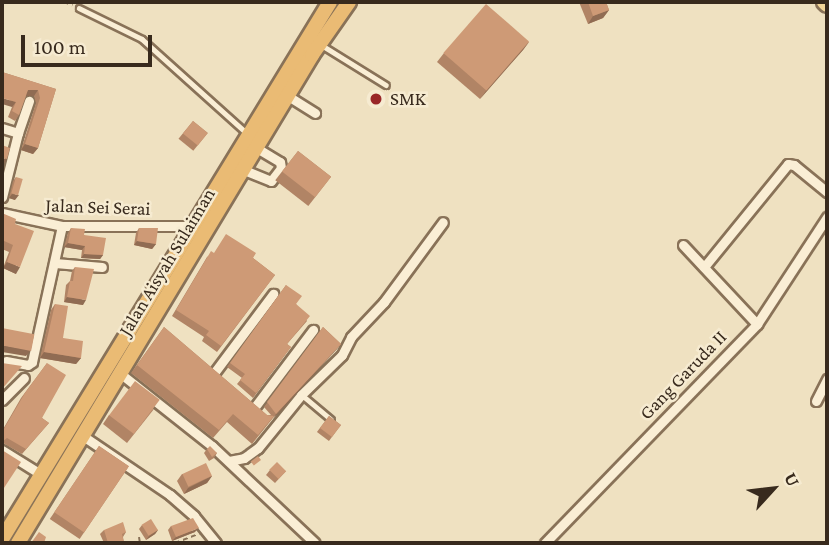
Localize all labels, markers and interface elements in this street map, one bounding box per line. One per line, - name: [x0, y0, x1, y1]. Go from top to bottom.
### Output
- scale bar: [24, 21, 156, 65]
- text: 100 m: [34, 35, 86, 59]
- place label: SMK: [390, 88, 426, 110]
- marker: SMK: [368, 91, 384, 107]
- street label: Jalan Aisyah Sulaiman: [114, 184, 220, 340]
- street label: Jalan Sei Serai: [45, 194, 151, 220]
- street label: Gang Garuda II: [635, 326, 731, 424]
- north arrow: [738, 454, 808, 524]
- text: U: [780, 469, 804, 490]

